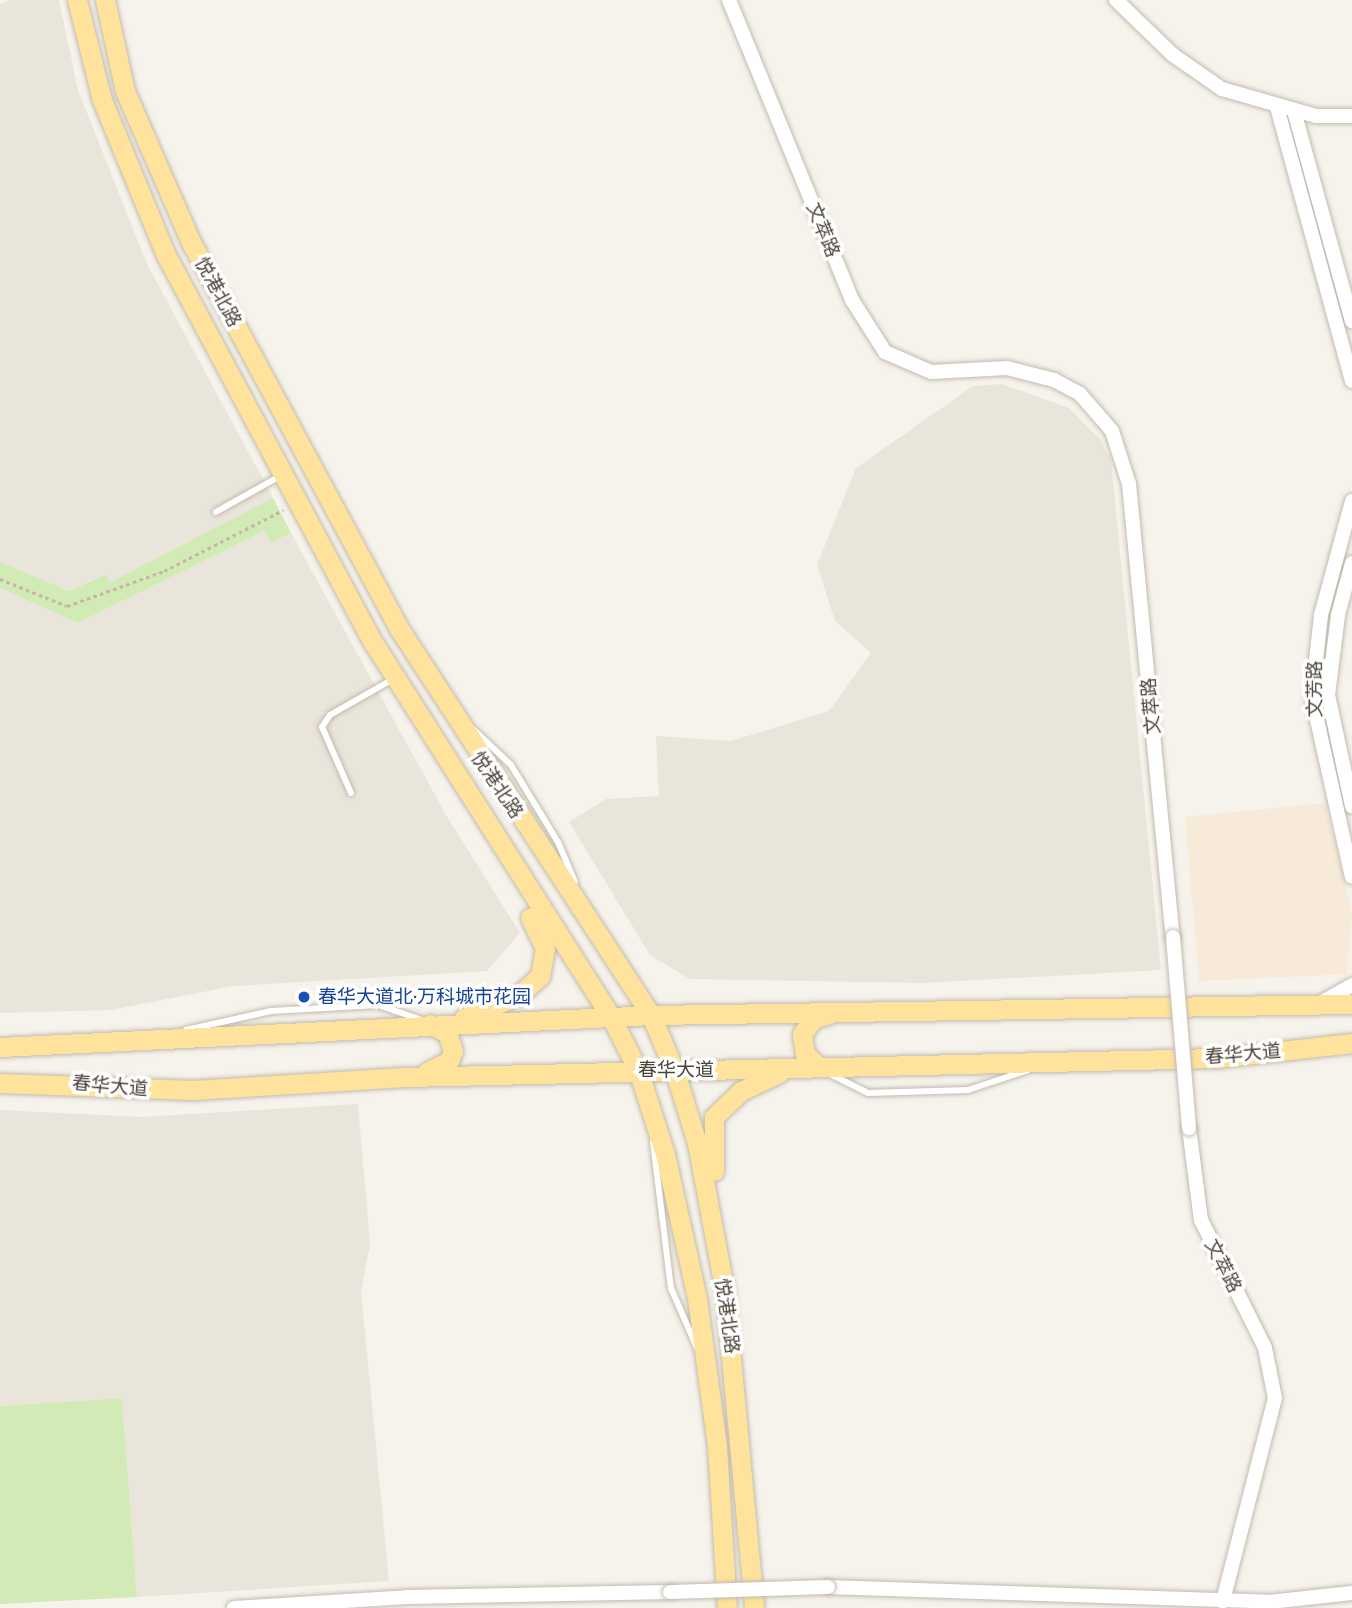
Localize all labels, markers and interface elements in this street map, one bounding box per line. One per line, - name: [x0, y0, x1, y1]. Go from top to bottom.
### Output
- street label: 文萃路: [802, 199, 844, 261]
- street label: 悦港北路: [190, 253, 246, 331]
- street label: 文芳路: [1304, 661, 1326, 717]
- street label: 文萃路: [1137, 677, 1165, 735]
- street label: 悦港北路: [466, 747, 528, 823]
- place label: 春华大道北·万科城市花园: [318, 986, 531, 1008]
- marker: 春华大道北·万科城市花园: [296, 989, 312, 1005]
- street label: 春华大道: [1204, 1039, 1282, 1069]
- street label: 春华大道: [638, 1059, 714, 1081]
- street label: 春华大道: [71, 1071, 149, 1101]
- street label: 文萃路: [1200, 1235, 1246, 1297]
- street label: 悦港北路: [710, 1277, 744, 1355]

